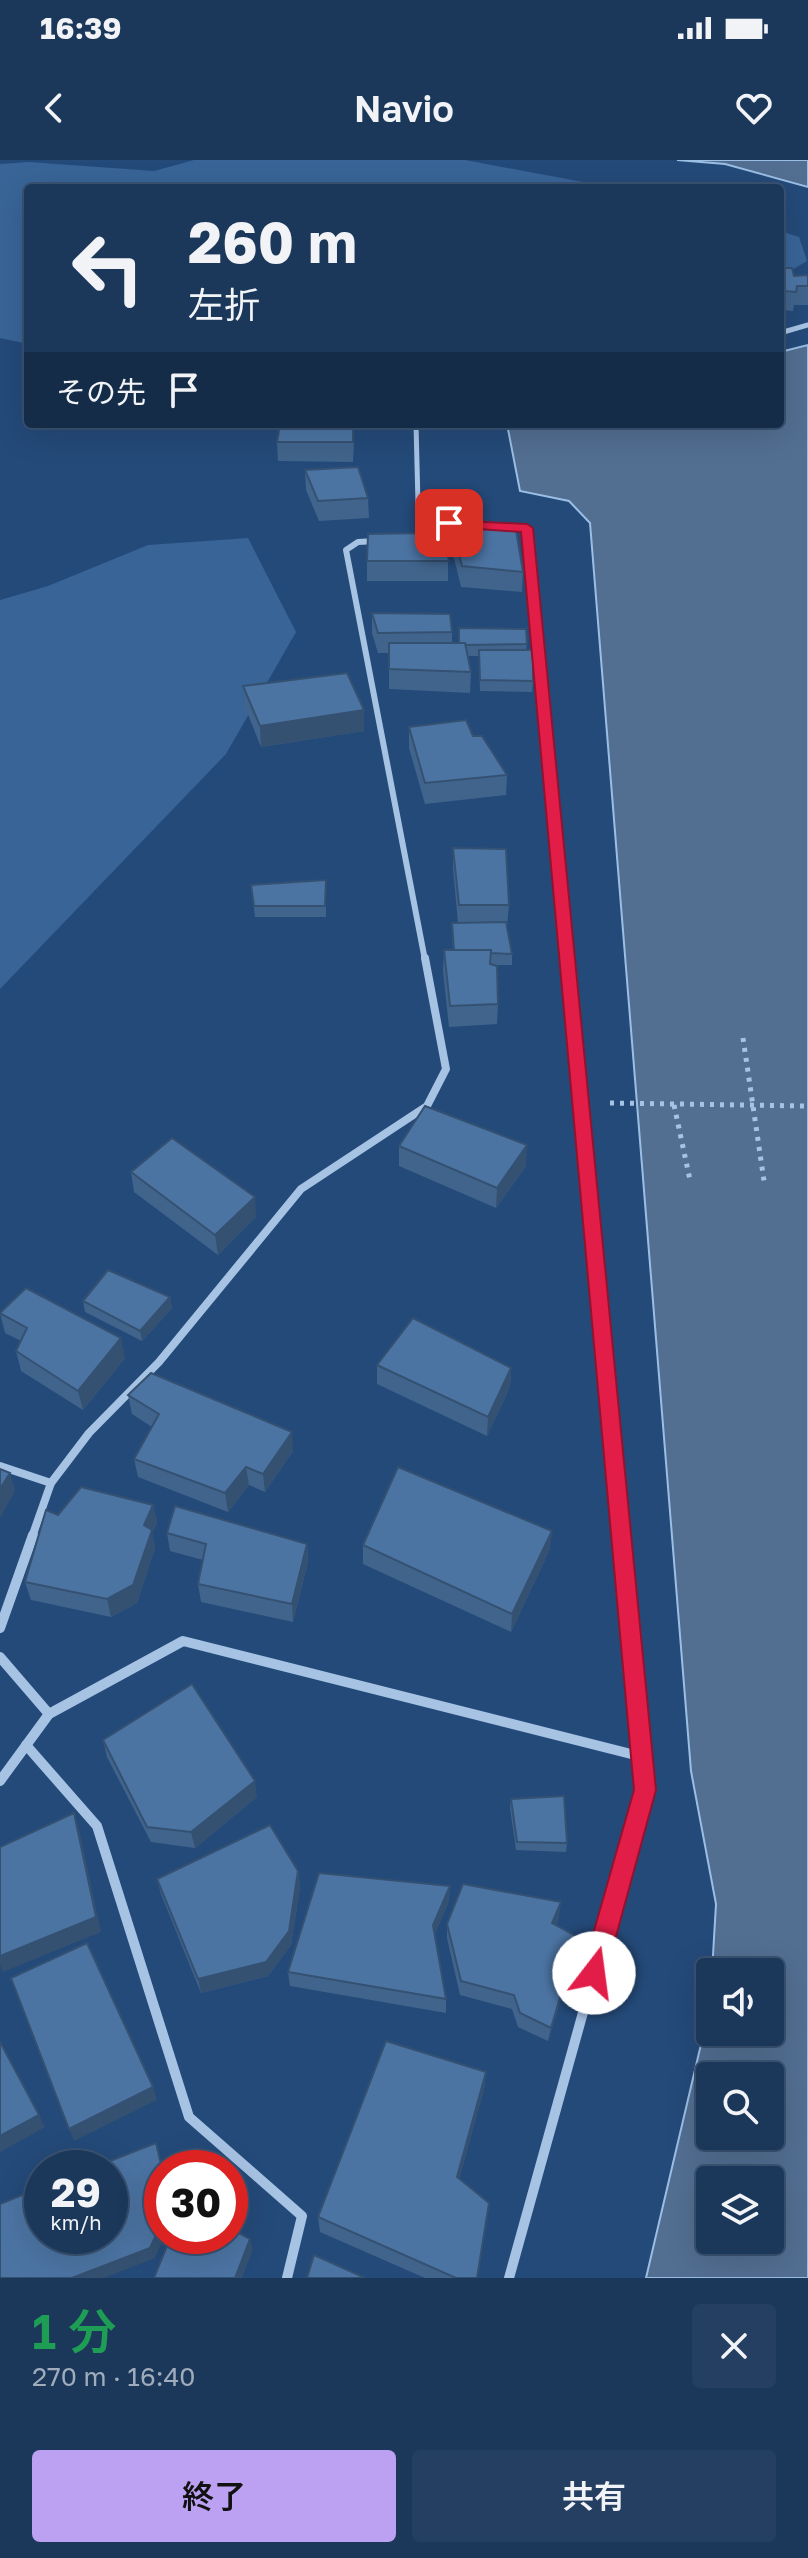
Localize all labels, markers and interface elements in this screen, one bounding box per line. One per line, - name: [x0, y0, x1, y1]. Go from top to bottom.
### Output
- text: 16:39: [40, 10, 121, 46]
- icon: back: [32, 86, 76, 130]
- icon: heart: [732, 86, 776, 130]
- text: Navio: [354, 87, 454, 130]
- text: 260 m: [188, 208, 357, 275]
- icon: left: [56, 216, 160, 320]
- text: 左折: [188, 283, 260, 326]
- icon: arrive: [162, 368, 206, 412]
- text: その先: [56, 374, 146, 410]
- pin: [415, 489, 483, 557]
- icon: arrive: [427, 501, 471, 545]
- position arrow: [552, 1931, 636, 2015]
- map controls: [696, 1958, 784, 2254]
- button: sound: [696, 1958, 784, 2046]
- button: search: [696, 2062, 784, 2150]
- speed limit sign: 30: [144, 2150, 248, 2254]
- button: layers: [696, 2166, 784, 2254]
- text: 29: [51, 2168, 101, 2216]
- text: km/h: [51, 2210, 101, 2234]
- text: 1 分: [32, 2302, 116, 2360]
- button: close: [692, 2304, 776, 2388]
- text: 270 m · 16:40: [32, 2361, 195, 2392]
- button: 終了: [32, 2450, 396, 2542]
- button: 共有: [412, 2450, 776, 2542]

